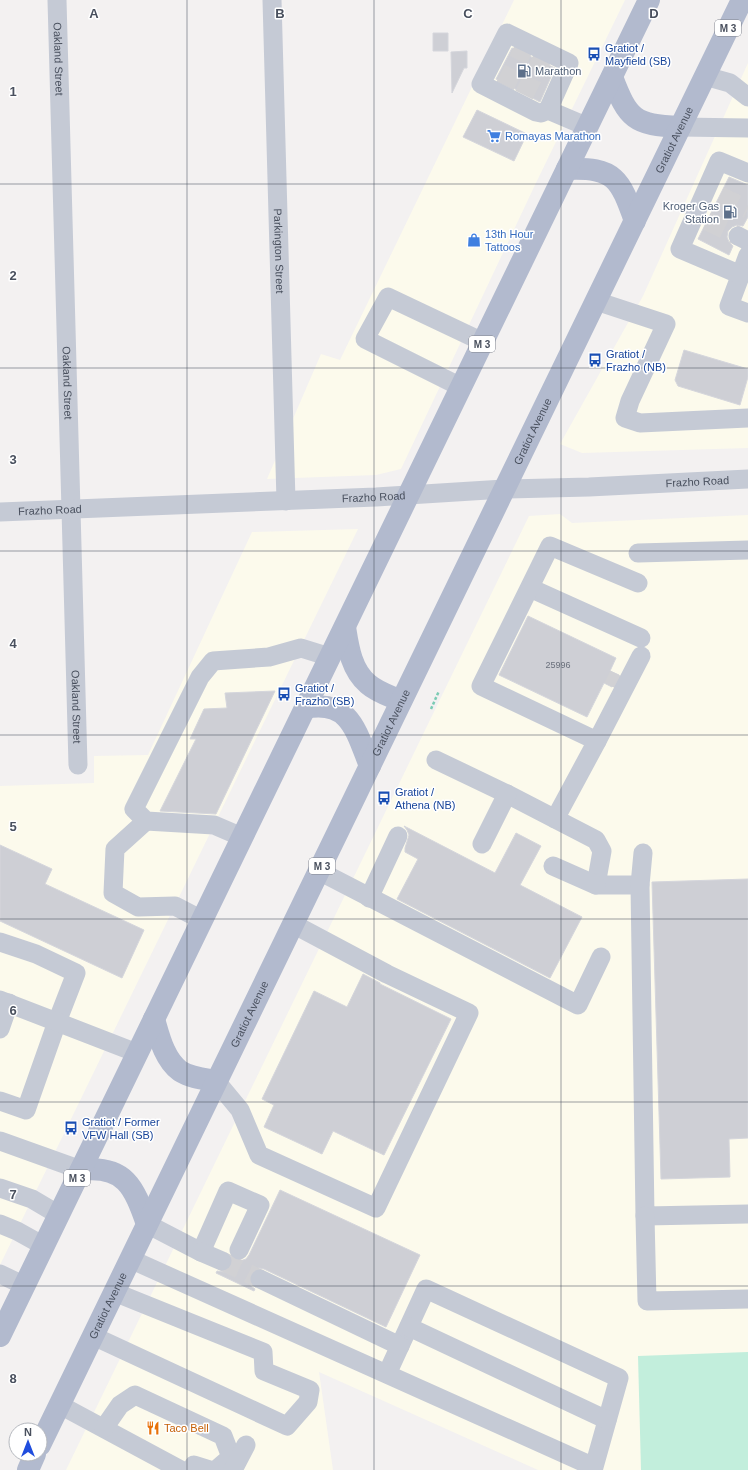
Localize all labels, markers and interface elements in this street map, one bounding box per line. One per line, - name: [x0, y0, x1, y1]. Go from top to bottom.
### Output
- text: A: [89, 6, 99, 21]
- text: B: [275, 6, 285, 21]
- text: C: [463, 6, 473, 21]
- text: D: [649, 6, 659, 21]
- road number: M 3: [715, 20, 741, 36]
- street label: Oakland Street: [52, 22, 66, 96]
- place label: Gratiot / Mayfield (SB): [605, 42, 671, 67]
- bus stop icon: Gratiot / Mayfield (SB): [586, 46, 602, 62]
- fuel station icon: Marathon: [516, 63, 532, 79]
- place label: Marathon: [535, 65, 581, 77]
- text: 1: [9, 84, 17, 99]
- street label: Gratiot Avenue: [653, 105, 695, 175]
- supermarket icon: Romayas Marathon: [486, 128, 502, 144]
- place label: Romayas Marathon: [505, 130, 601, 142]
- place label: Kroger Gas Station: [663, 200, 719, 225]
- fuel station icon: Kroger Gas Station: [722, 204, 738, 220]
- street label: Parkington Street: [272, 208, 286, 294]
- place label: 13th Hour Tattoos: [485, 228, 534, 253]
- shop icon: 13th Hour Tattoos: [466, 232, 482, 248]
- text: 2: [9, 268, 17, 283]
- road number: M 3: [469, 336, 495, 352]
- street label: Oakland Street: [61, 346, 75, 420]
- place label: Gratiot / Frazho (NB): [606, 348, 666, 373]
- bus stop icon: Gratiot / Frazho (NB): [587, 352, 603, 368]
- street label: Gratiot Avenue: [511, 396, 554, 467]
- text: 3: [9, 452, 17, 467]
- street label: Frazho Road: [665, 474, 729, 489]
- street label: Frazho Road: [342, 489, 406, 504]
- street label: Frazho Road: [18, 503, 82, 517]
- text: 4: [9, 636, 17, 651]
- house number: 25996: [545, 660, 571, 670]
- street label: Oakland Street: [69, 670, 83, 744]
- place label: Gratiot / Frazho (SB): [295, 682, 354, 707]
- bus stop icon: Gratiot / Frazho (SB): [276, 686, 292, 702]
- street label: Gratiot Avenue: [370, 687, 412, 758]
- place label: Gratiot / Athena (NB): [395, 786, 456, 811]
- bus stop icon: Gratiot / Athena (NB): [376, 790, 392, 806]
- text: 5: [9, 819, 17, 834]
- road number: M 3: [309, 858, 335, 874]
- street label: Gratiot Avenue: [228, 979, 271, 1049]
- text: 6: [9, 1003, 17, 1018]
- place label: Gratiot / Former VFW Hall (SB): [82, 1116, 160, 1141]
- bus stop icon: Gratiot / Former VFW Hall (SB): [63, 1120, 79, 1136]
- road number: M 3: [64, 1170, 90, 1186]
- text: 7: [9, 1187, 17, 1202]
- street label: Gratiot Avenue: [86, 1270, 129, 1341]
- text: 8: [9, 1371, 17, 1386]
- restaurant icon: Taco Bell: [145, 1420, 161, 1436]
- north arrow: [8, 1422, 48, 1462]
- place label: Taco Bell: [164, 1422, 209, 1434]
- text: N: [24, 1426, 32, 1438]

